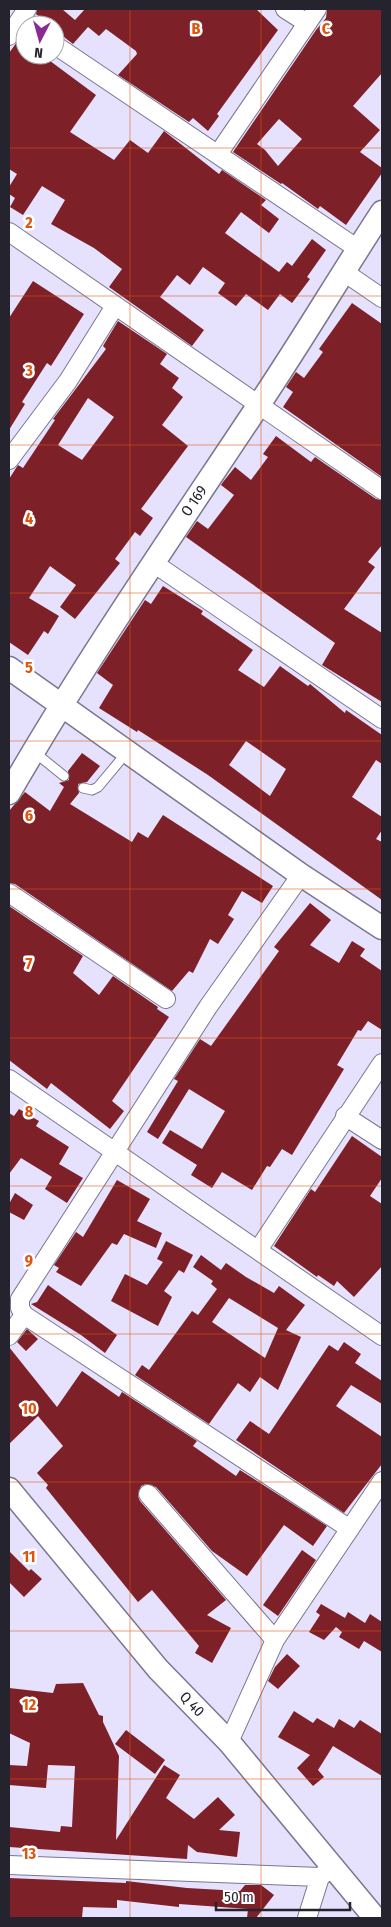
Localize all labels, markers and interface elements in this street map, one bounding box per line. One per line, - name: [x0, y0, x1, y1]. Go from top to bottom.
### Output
- north arrow: [15, 15, 65, 65]
- text: B: [192, 19, 201, 38]
- text: C: [322, 19, 331, 38]
- text: N: [34, 44, 44, 61]
- text: 2: [24, 213, 33, 232]
- text: 3: [24, 361, 33, 380]
- street label: O 169: [177, 482, 211, 520]
- text: 4: [25, 509, 33, 528]
- text: 5: [25, 658, 33, 677]
- text: 6: [25, 806, 33, 825]
- text: 7: [26, 954, 33, 973]
- text: 8: [25, 1102, 34, 1121]
- text: 9: [25, 1251, 33, 1270]
- text: 10: [21, 1399, 37, 1418]
- text: 11: [22, 1547, 36, 1566]
- street label: Q 40: [176, 1688, 208, 1720]
- text: 12: [22, 1695, 37, 1714]
- text: 13: [22, 1844, 37, 1863]
- scale bar: [216, 1880, 350, 1912]
- text: 50 m: [224, 1888, 254, 1906]

